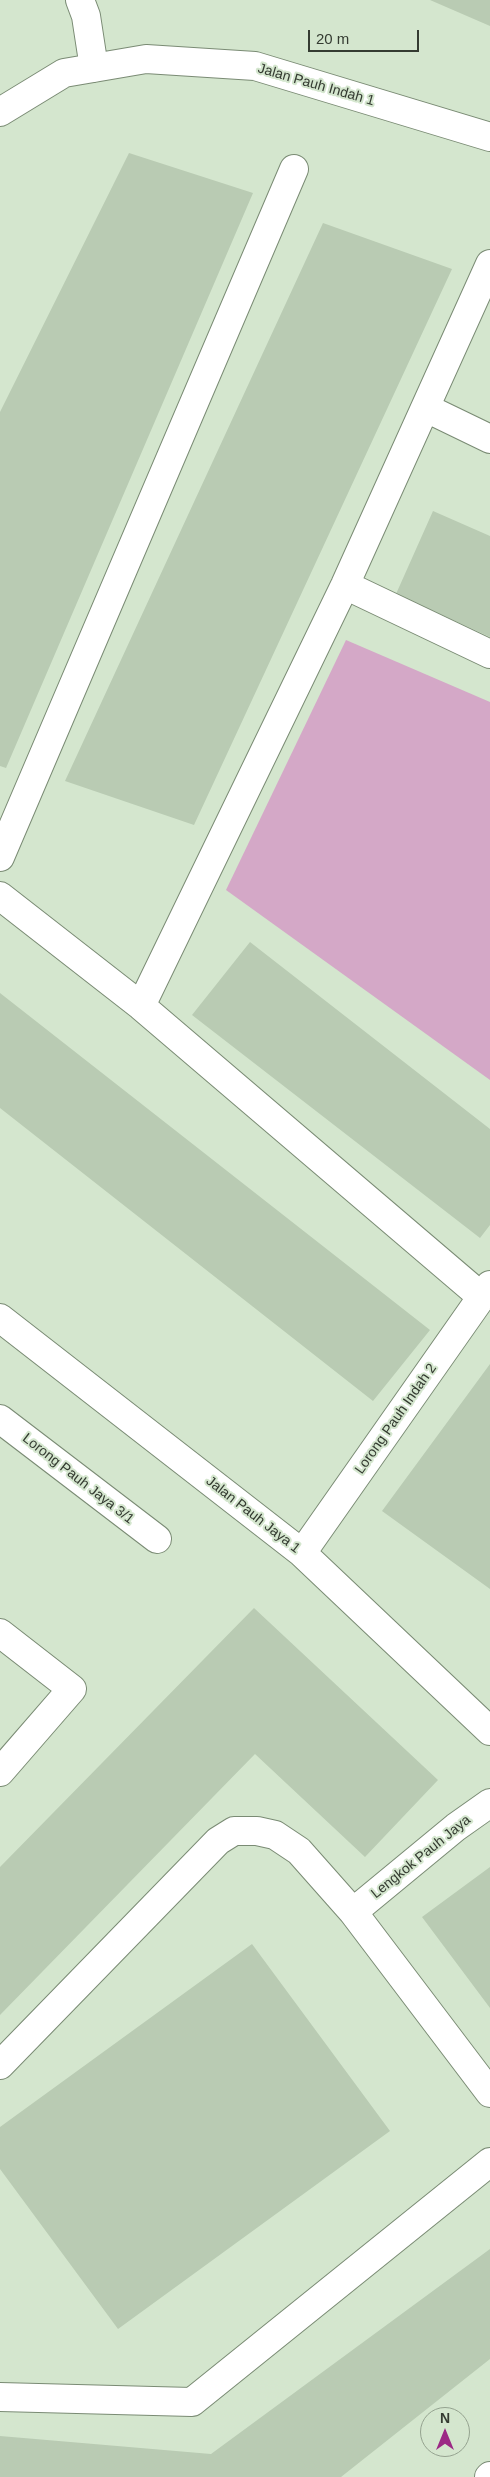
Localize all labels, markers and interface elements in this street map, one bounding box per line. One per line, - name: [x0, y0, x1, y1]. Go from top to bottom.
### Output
- scale bar: [310, 20, 421, 52]
- text: 20 m: [316, 30, 349, 47]
- street label: Jalan Pauh Indah 1: [256, 60, 376, 110]
- street label: Lorong Pauh Indah 2: [352, 1361, 440, 1477]
- street label: Lorong Pauh Jaya 3/1: [19, 1430, 137, 1528]
- street label: Jalan Pauh Jaya 1: [202, 1473, 304, 1557]
- street label: Lengkok Pauh Jaya: [368, 1812, 474, 1902]
- north arrow: [420, 2407, 470, 2457]
- text: N: [440, 2410, 450, 2426]

